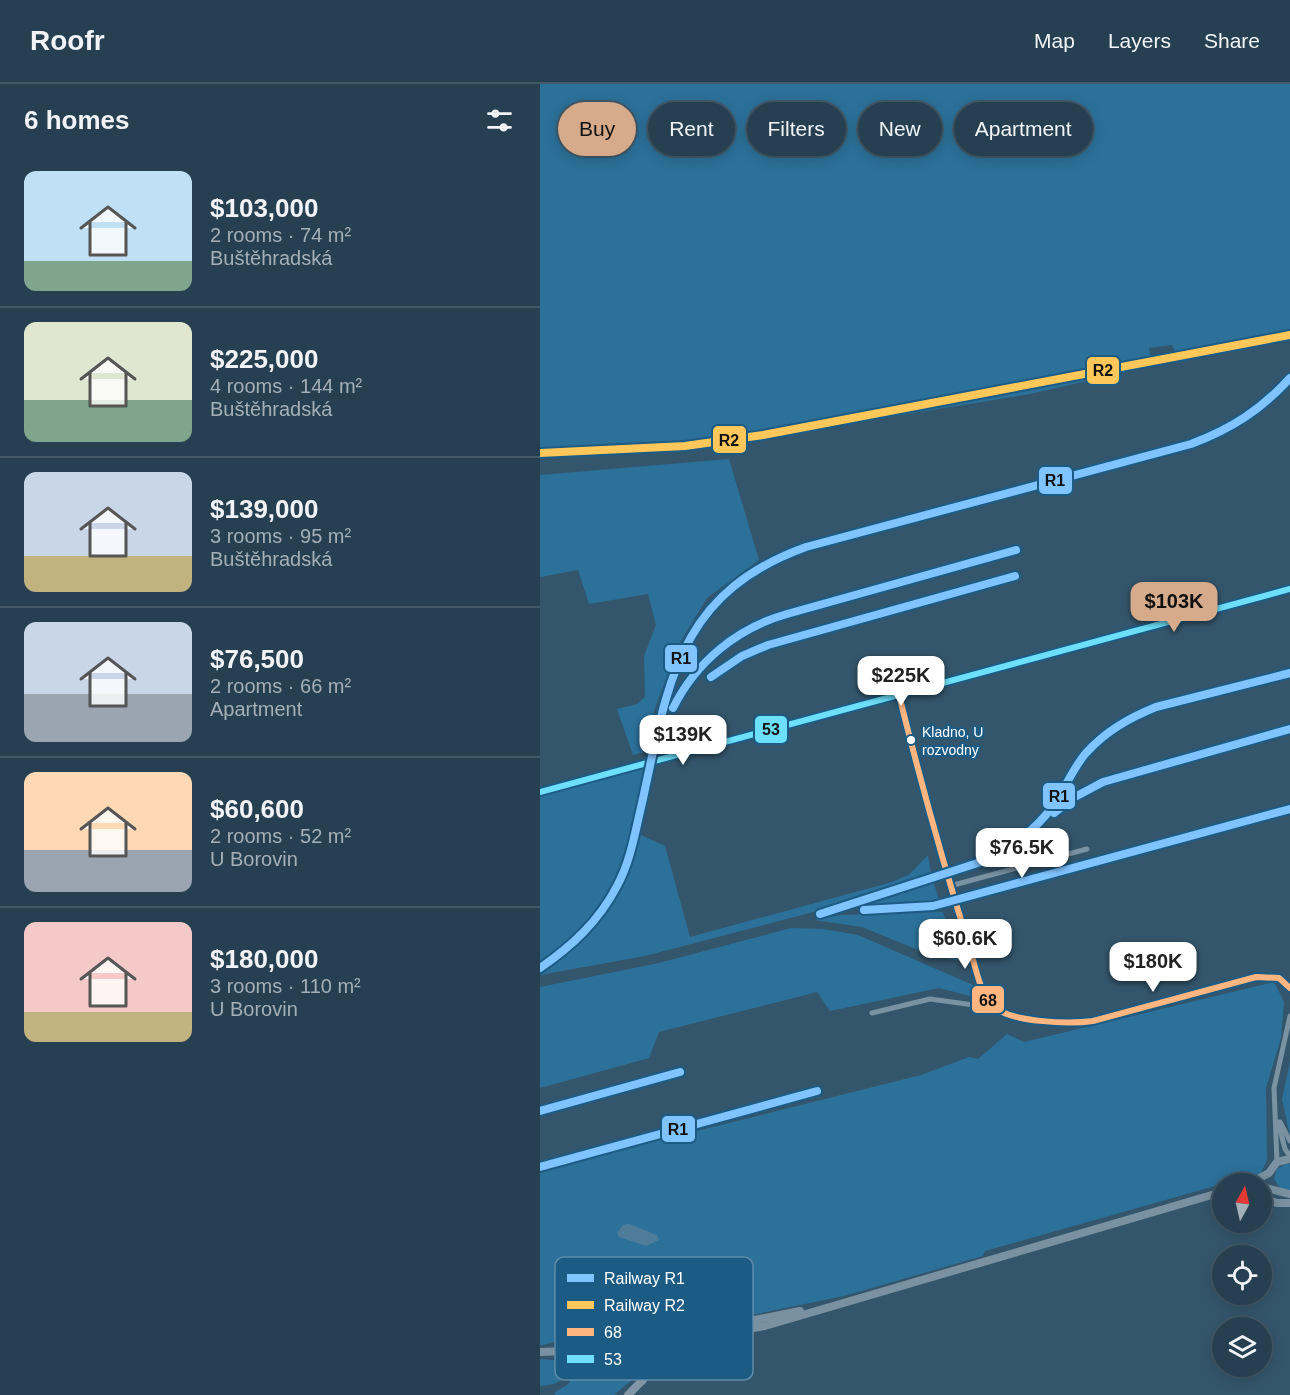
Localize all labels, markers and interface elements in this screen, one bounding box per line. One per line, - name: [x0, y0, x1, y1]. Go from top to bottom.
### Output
- text: Roofr: [30, 25, 105, 56]
- text: Map: [1034, 29, 1075, 52]
- text: Layers: [1108, 29, 1171, 52]
- text: Share: [1204, 29, 1260, 52]
- chip: Buy: [558, 102, 636, 156]
- chip: Rent: [648, 102, 735, 156]
- chip: Filters: [747, 102, 846, 156]
- chip: New: [858, 102, 942, 156]
- chip: Apartment: [954, 102, 1093, 156]
- icon: filters: [483, 104, 516, 137]
- text: 6 homes: [24, 105, 130, 135]
- text: $103,000: [210, 193, 318, 223]
- icon: home: [72, 195, 144, 267]
- text: 2 rooms · 74 m²: [210, 224, 351, 246]
- text: Buštěhradská: [210, 247, 332, 269]
- text: $225,000: [210, 344, 318, 374]
- icon: home: [72, 346, 144, 418]
- line badge: R2: [1086, 356, 1120, 385]
- text: R2: [1093, 362, 1113, 379]
- text: 4 rooms · 144 m²: [210, 375, 362, 397]
- text: Buštěhradská: [210, 398, 332, 420]
- line badge: R2: [712, 425, 747, 454]
- text: R2: [719, 432, 739, 449]
- line badge: R1: [1038, 466, 1073, 495]
- text: R1: [1045, 472, 1065, 489]
- text: $139,000: [210, 494, 318, 524]
- icon: home: [72, 496, 144, 568]
- text: 3 rooms · 95 m²: [210, 525, 351, 547]
- text: Buštěhradská: [210, 548, 332, 570]
- pin: $103K: [1132, 582, 1216, 633]
- text: $103K: [1145, 590, 1203, 612]
- text: $76,500: [210, 644, 304, 674]
- line badge: R1: [664, 644, 698, 673]
- icon: home: [72, 646, 144, 718]
- text: R1: [671, 650, 691, 667]
- pin: $225K: [859, 656, 943, 707]
- text: $225K: [872, 664, 930, 686]
- text: 2 rooms · 66 m²: [210, 675, 351, 697]
- text: Apartment: [210, 698, 302, 720]
- pin: $139K: [641, 715, 725, 766]
- line badge: 53: [754, 715, 788, 744]
- text: 53: [762, 721, 780, 738]
- text: $139K: [654, 723, 712, 745]
- place label: Kladno, U rozvodny: [922, 724, 983, 758]
- marker: Kladno, U rozvodny: [905, 734, 917, 746]
- line badge: R1: [1042, 782, 1076, 810]
- text: R1: [1049, 788, 1069, 805]
- text: $60,600: [210, 794, 304, 824]
- icon: home: [72, 796, 144, 868]
- text: 2 rooms · 52 m²: [210, 825, 351, 847]
- pin: $76.5K: [973, 828, 1071, 879]
- text: $76.5K: [990, 836, 1054, 858]
- text: U Borovin: [210, 848, 298, 870]
- pin: $60.6K: [916, 919, 1014, 970]
- text: $60.6K: [933, 927, 997, 949]
- pin: $180K: [1111, 942, 1195, 993]
- text: $180,000: [210, 944, 318, 974]
- icon: home: [72, 946, 144, 1018]
- text: $180K: [1124, 950, 1182, 972]
- text: 3 rooms · 110 m²: [210, 975, 361, 997]
- line badge: 68: [971, 985, 1005, 1014]
- text: 68: [979, 992, 997, 1009]
- text: U Borovin: [210, 998, 298, 1020]
- line badge: R1: [661, 1115, 696, 1143]
- text: R1: [668, 1121, 688, 1138]
- north arrow: [1212, 1173, 1272, 1233]
- map controls: [1212, 1173, 1272, 1377]
- button: locate: [1212, 1245, 1272, 1305]
- legend: [555, 1257, 753, 1380]
- text: Railway R1: [604, 1270, 685, 1287]
- text: Railway R2: [604, 1297, 685, 1314]
- button: layers: [1212, 1317, 1272, 1377]
- text: 68: [604, 1324, 622, 1341]
- text: 53: [604, 1351, 622, 1368]

